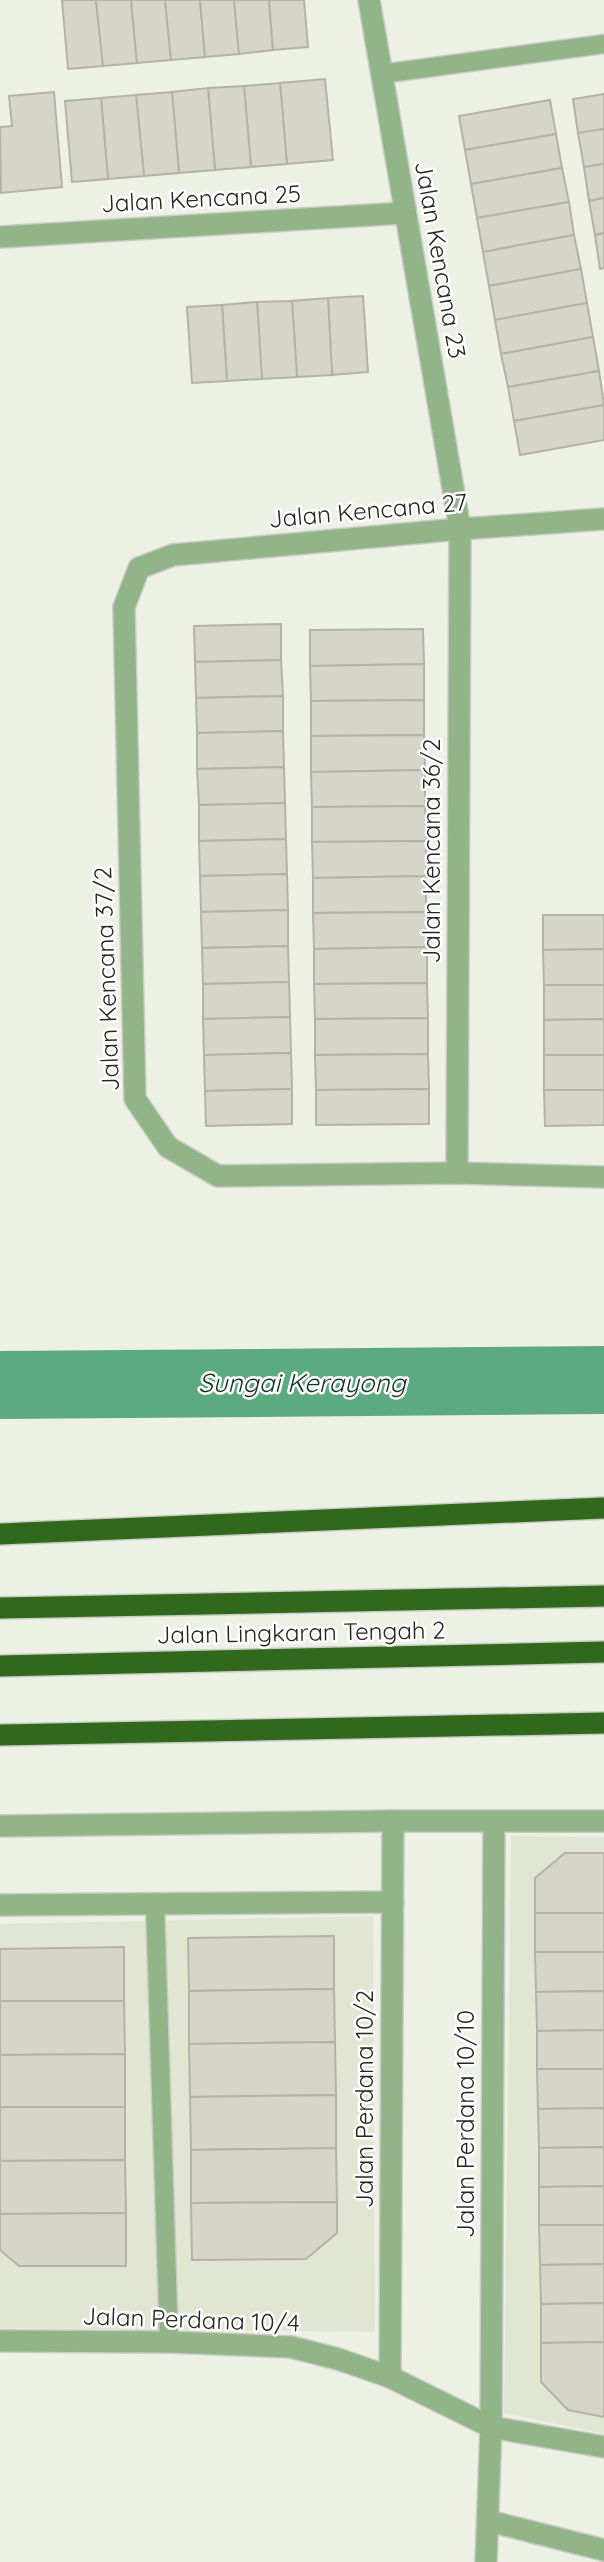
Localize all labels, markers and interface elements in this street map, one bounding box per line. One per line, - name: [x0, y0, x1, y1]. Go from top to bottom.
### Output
- street label: Jalan Kencana 23: [409, 159, 473, 361]
- street label: Jalan Kencana 25: [100, 178, 302, 218]
- street label: Jalan Kencana 27: [267, 486, 468, 534]
- street label: Jalan Kencana 36/2: [416, 738, 446, 964]
- street label: Jalan Kencana 37/2: [87, 866, 125, 1092]
- water label: Sungai Kerayong: [198, 1366, 408, 1399]
- street label: Jalan Lingkaran Tengah 2: [156, 1614, 446, 1650]
- street label: Jalan Perdana 10/2: [349, 1990, 379, 2208]
- street label: Jalan Perdana 10/10: [450, 2010, 480, 2238]
- street label: Jalan Perdana 10/4: [82, 2300, 300, 2338]

